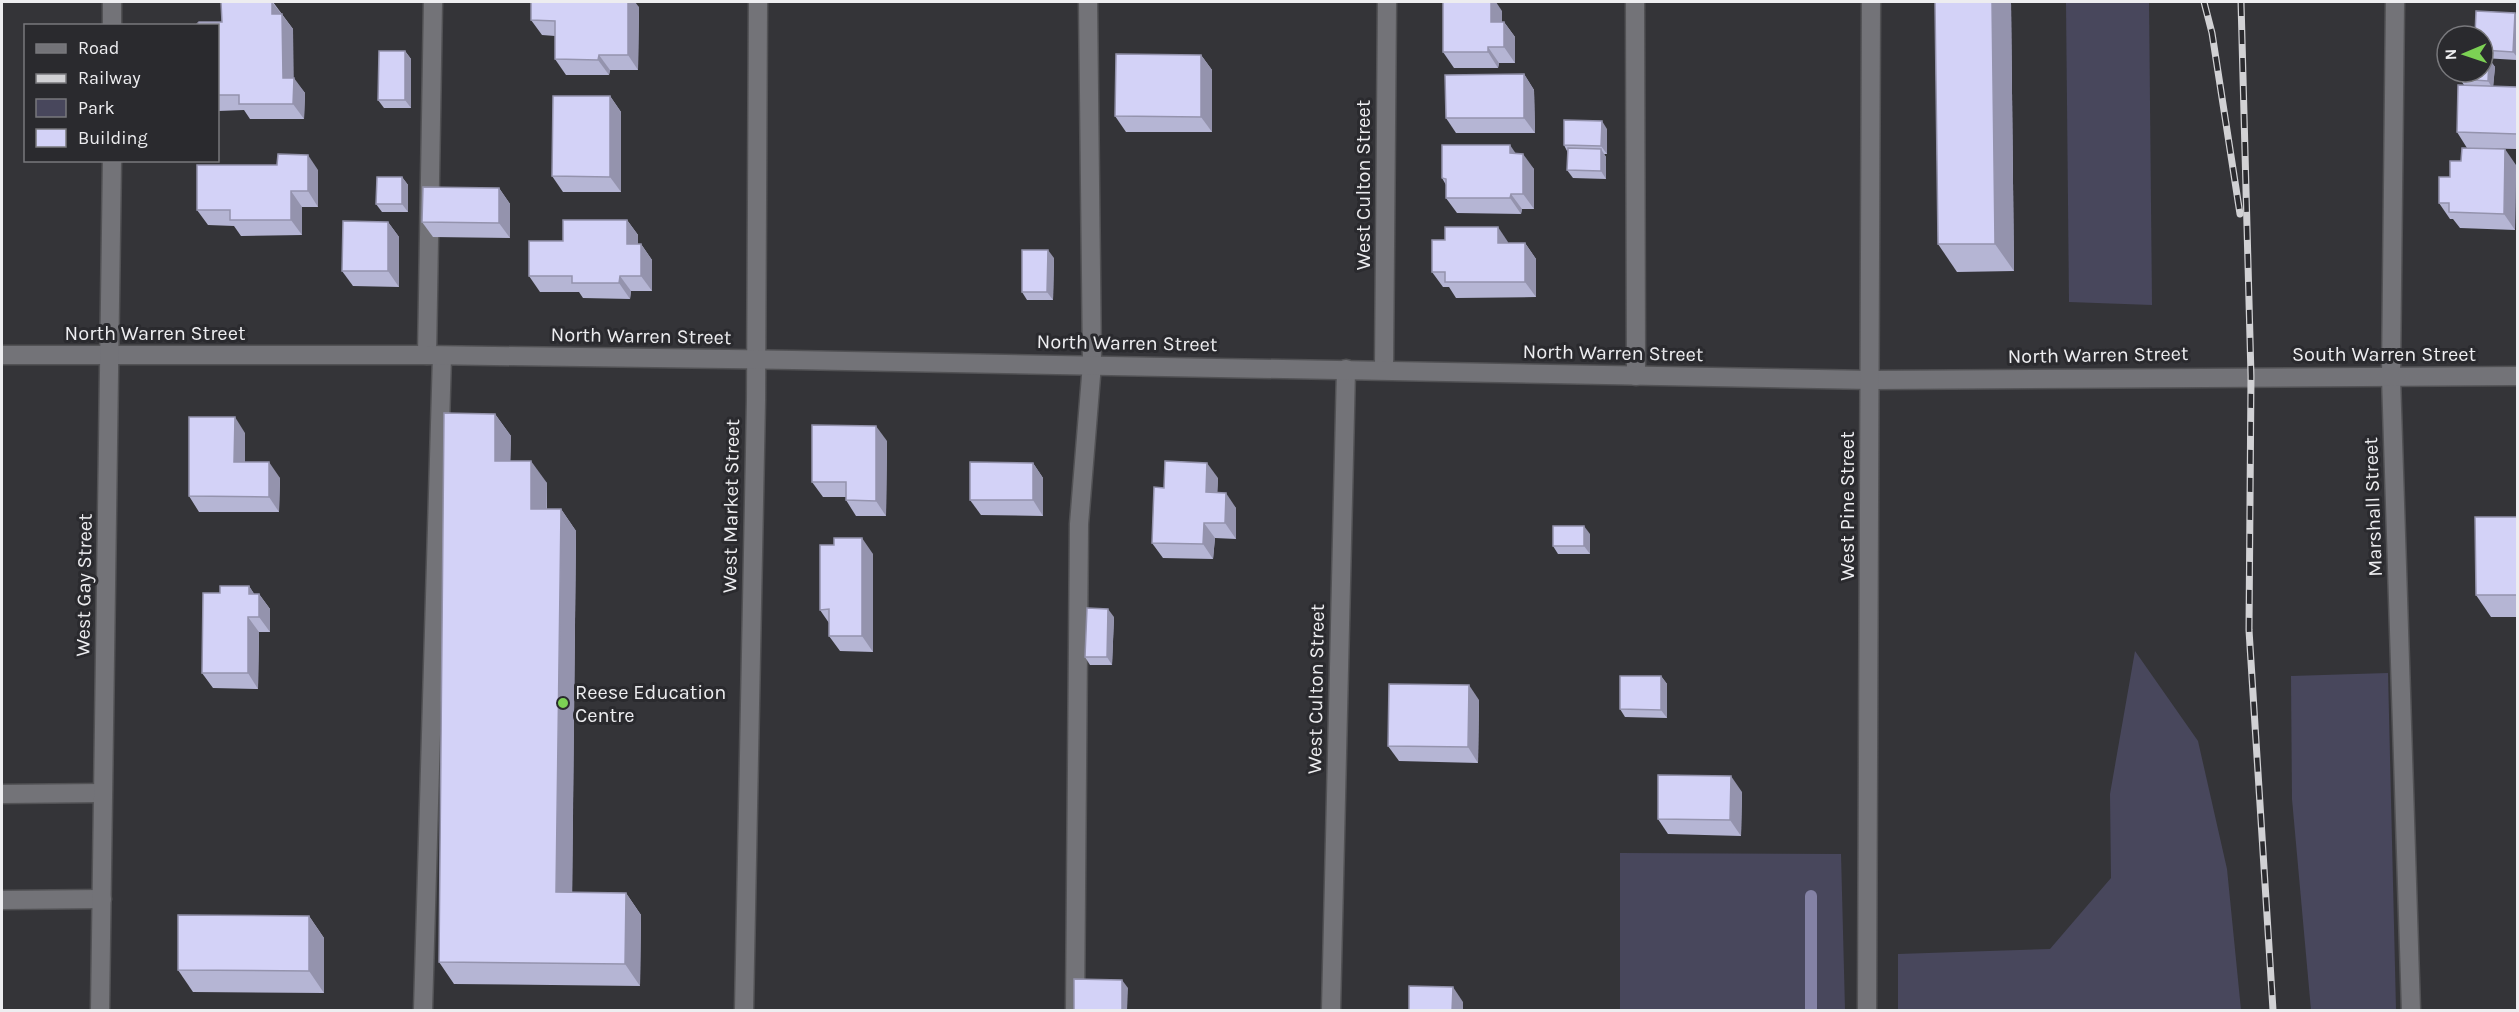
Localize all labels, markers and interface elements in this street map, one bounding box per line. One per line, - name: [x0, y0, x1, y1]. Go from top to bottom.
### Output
- legend: [24, 24, 219, 162]
- north arrow: [2435, 24, 2495, 84]
- text: Road: [78, 37, 119, 59]
- text: N: [2441, 48, 2460, 61]
- text: Railway: [78, 67, 141, 89]
- text: Park: [78, 97, 115, 119]
- street label: West Culton Street: [1352, 99, 1375, 270]
- text: Building: [78, 127, 148, 149]
- street label: North Warren Street: [65, 322, 246, 345]
- street label: North Warren Street: [550, 323, 732, 349]
- street label: North Warren Street: [1036, 330, 1218, 356]
- street label: North Warren Street: [1522, 340, 1704, 366]
- street label: North Warren Street: [2007, 342, 2189, 368]
- street label: South Warren Street: [2292, 343, 2477, 366]
- street label: West Market Street: [718, 418, 744, 593]
- street label: West Pine Street: [1836, 431, 1859, 581]
- street label: Marshall Street: [2359, 436, 2387, 577]
- street label: West Gay Street: [71, 513, 97, 657]
- street label: West Culton Street: [1303, 603, 1329, 774]
- place label: Reese Education Centre: [575, 681, 726, 727]
- marker: Reese Education Centre: [556, 696, 570, 710]

